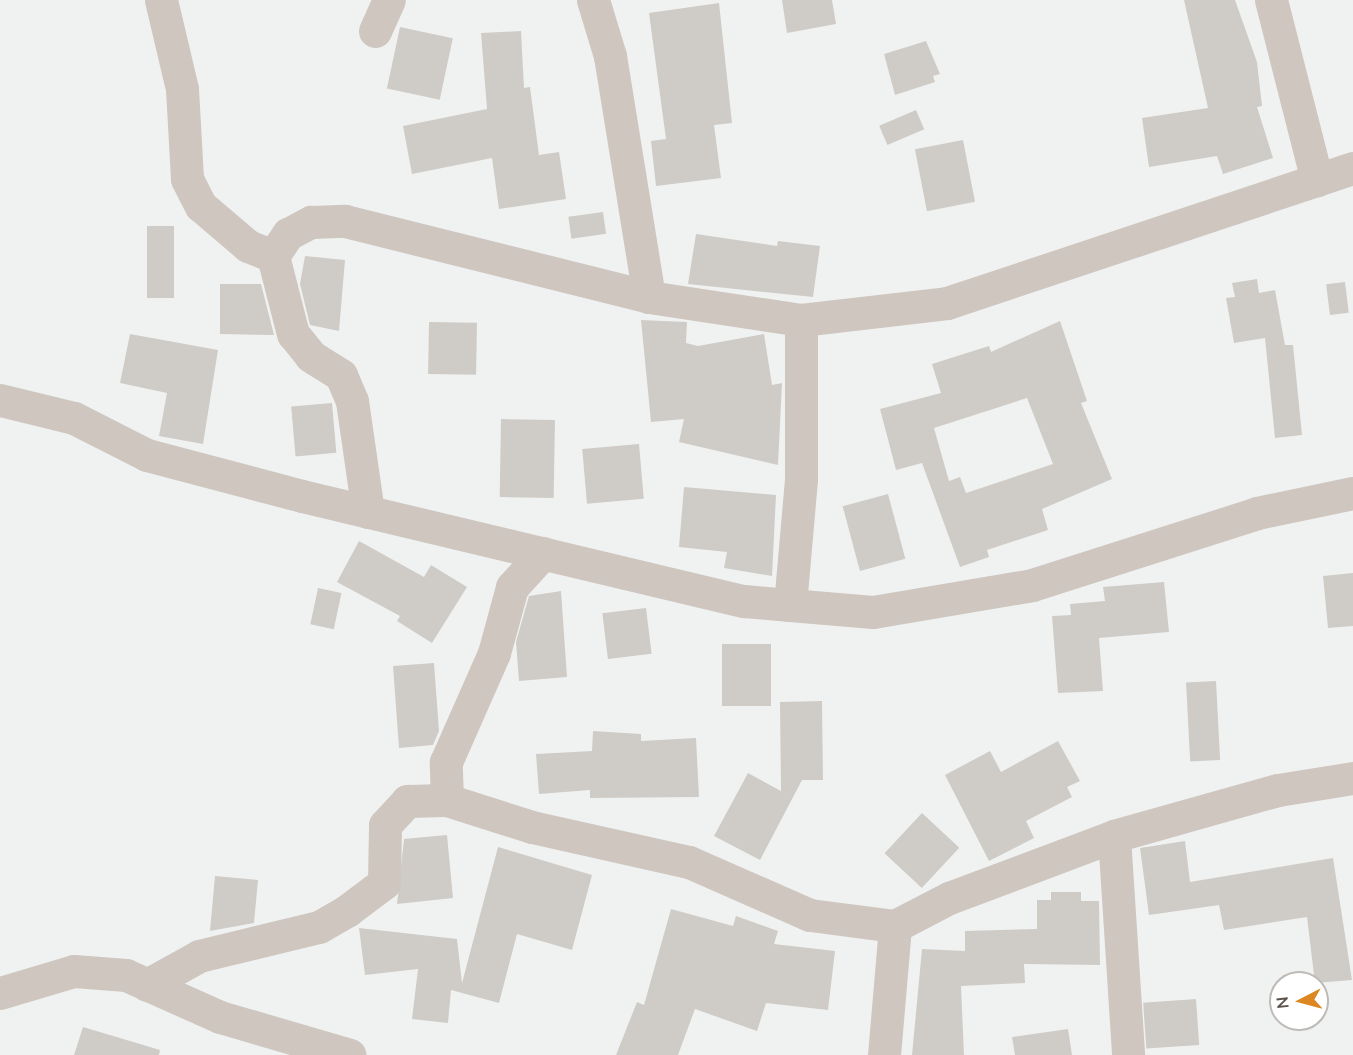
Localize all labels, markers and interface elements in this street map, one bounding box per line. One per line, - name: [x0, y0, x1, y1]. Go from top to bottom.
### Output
- north arrow: [1269, 971, 1329, 1031]
- text: N: [1272, 996, 1295, 1010]

